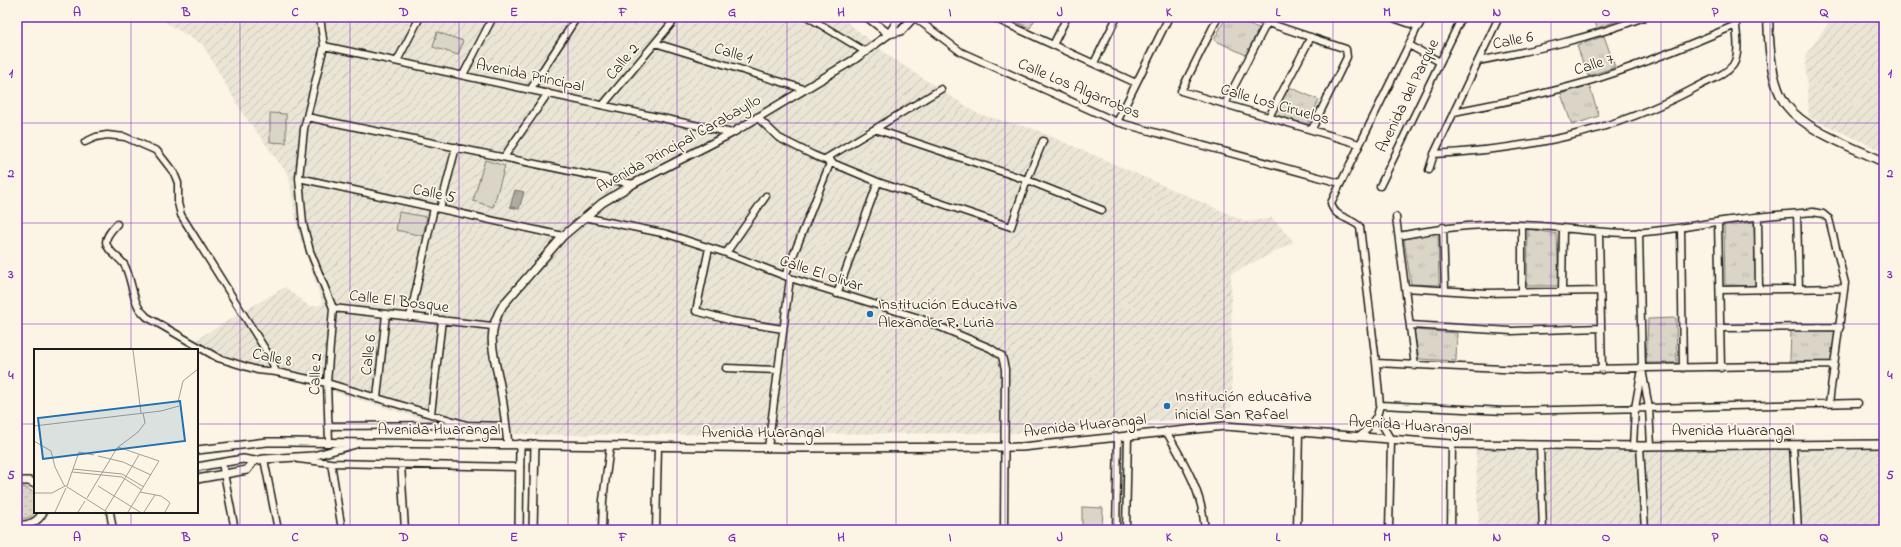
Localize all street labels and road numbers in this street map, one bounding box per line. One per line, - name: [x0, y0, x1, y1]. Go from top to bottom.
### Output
- street label: Calle 6: [1491, 25, 1535, 57]
- street label: Avenida del Parque: [1370, 34, 1446, 157]
- street label: Calle 1: [711, 37, 755, 71]
- street label: Calle 2: [600, 38, 646, 86]
- street label: Calle 7: [1571, 47, 1617, 82]
- street label: Calle Los Algarrobos: [1014, 52, 1144, 126]
- street label: Avenida Principal: [474, 53, 587, 99]
- street label: Calle Los Ciruelos: [1218, 78, 1332, 132]
- street label: Avenida Principal Carabayllo: [592, 89, 766, 199]
- street label: Calle 5: [410, 178, 458, 210]
- street label: Calle El Olivar: [776, 249, 866, 299]
- street label: Calle El Bosque: [348, 284, 451, 320]
- street label: Calle 6: [355, 333, 383, 377]
- street label: Calle 8: [250, 342, 294, 374]
- street label: Calle 2: [303, 352, 329, 396]
- street label: Avenida Huarangal: [1023, 408, 1148, 444]
- street label: Avenida Huarangal: [1348, 410, 1473, 442]
- street label: Avenida Huarangal: [377, 418, 501, 442]
- street label: Avenida Huarangal: [1671, 419, 1795, 443]
- street label: Avenida Huarangal: [701, 421, 825, 445]

